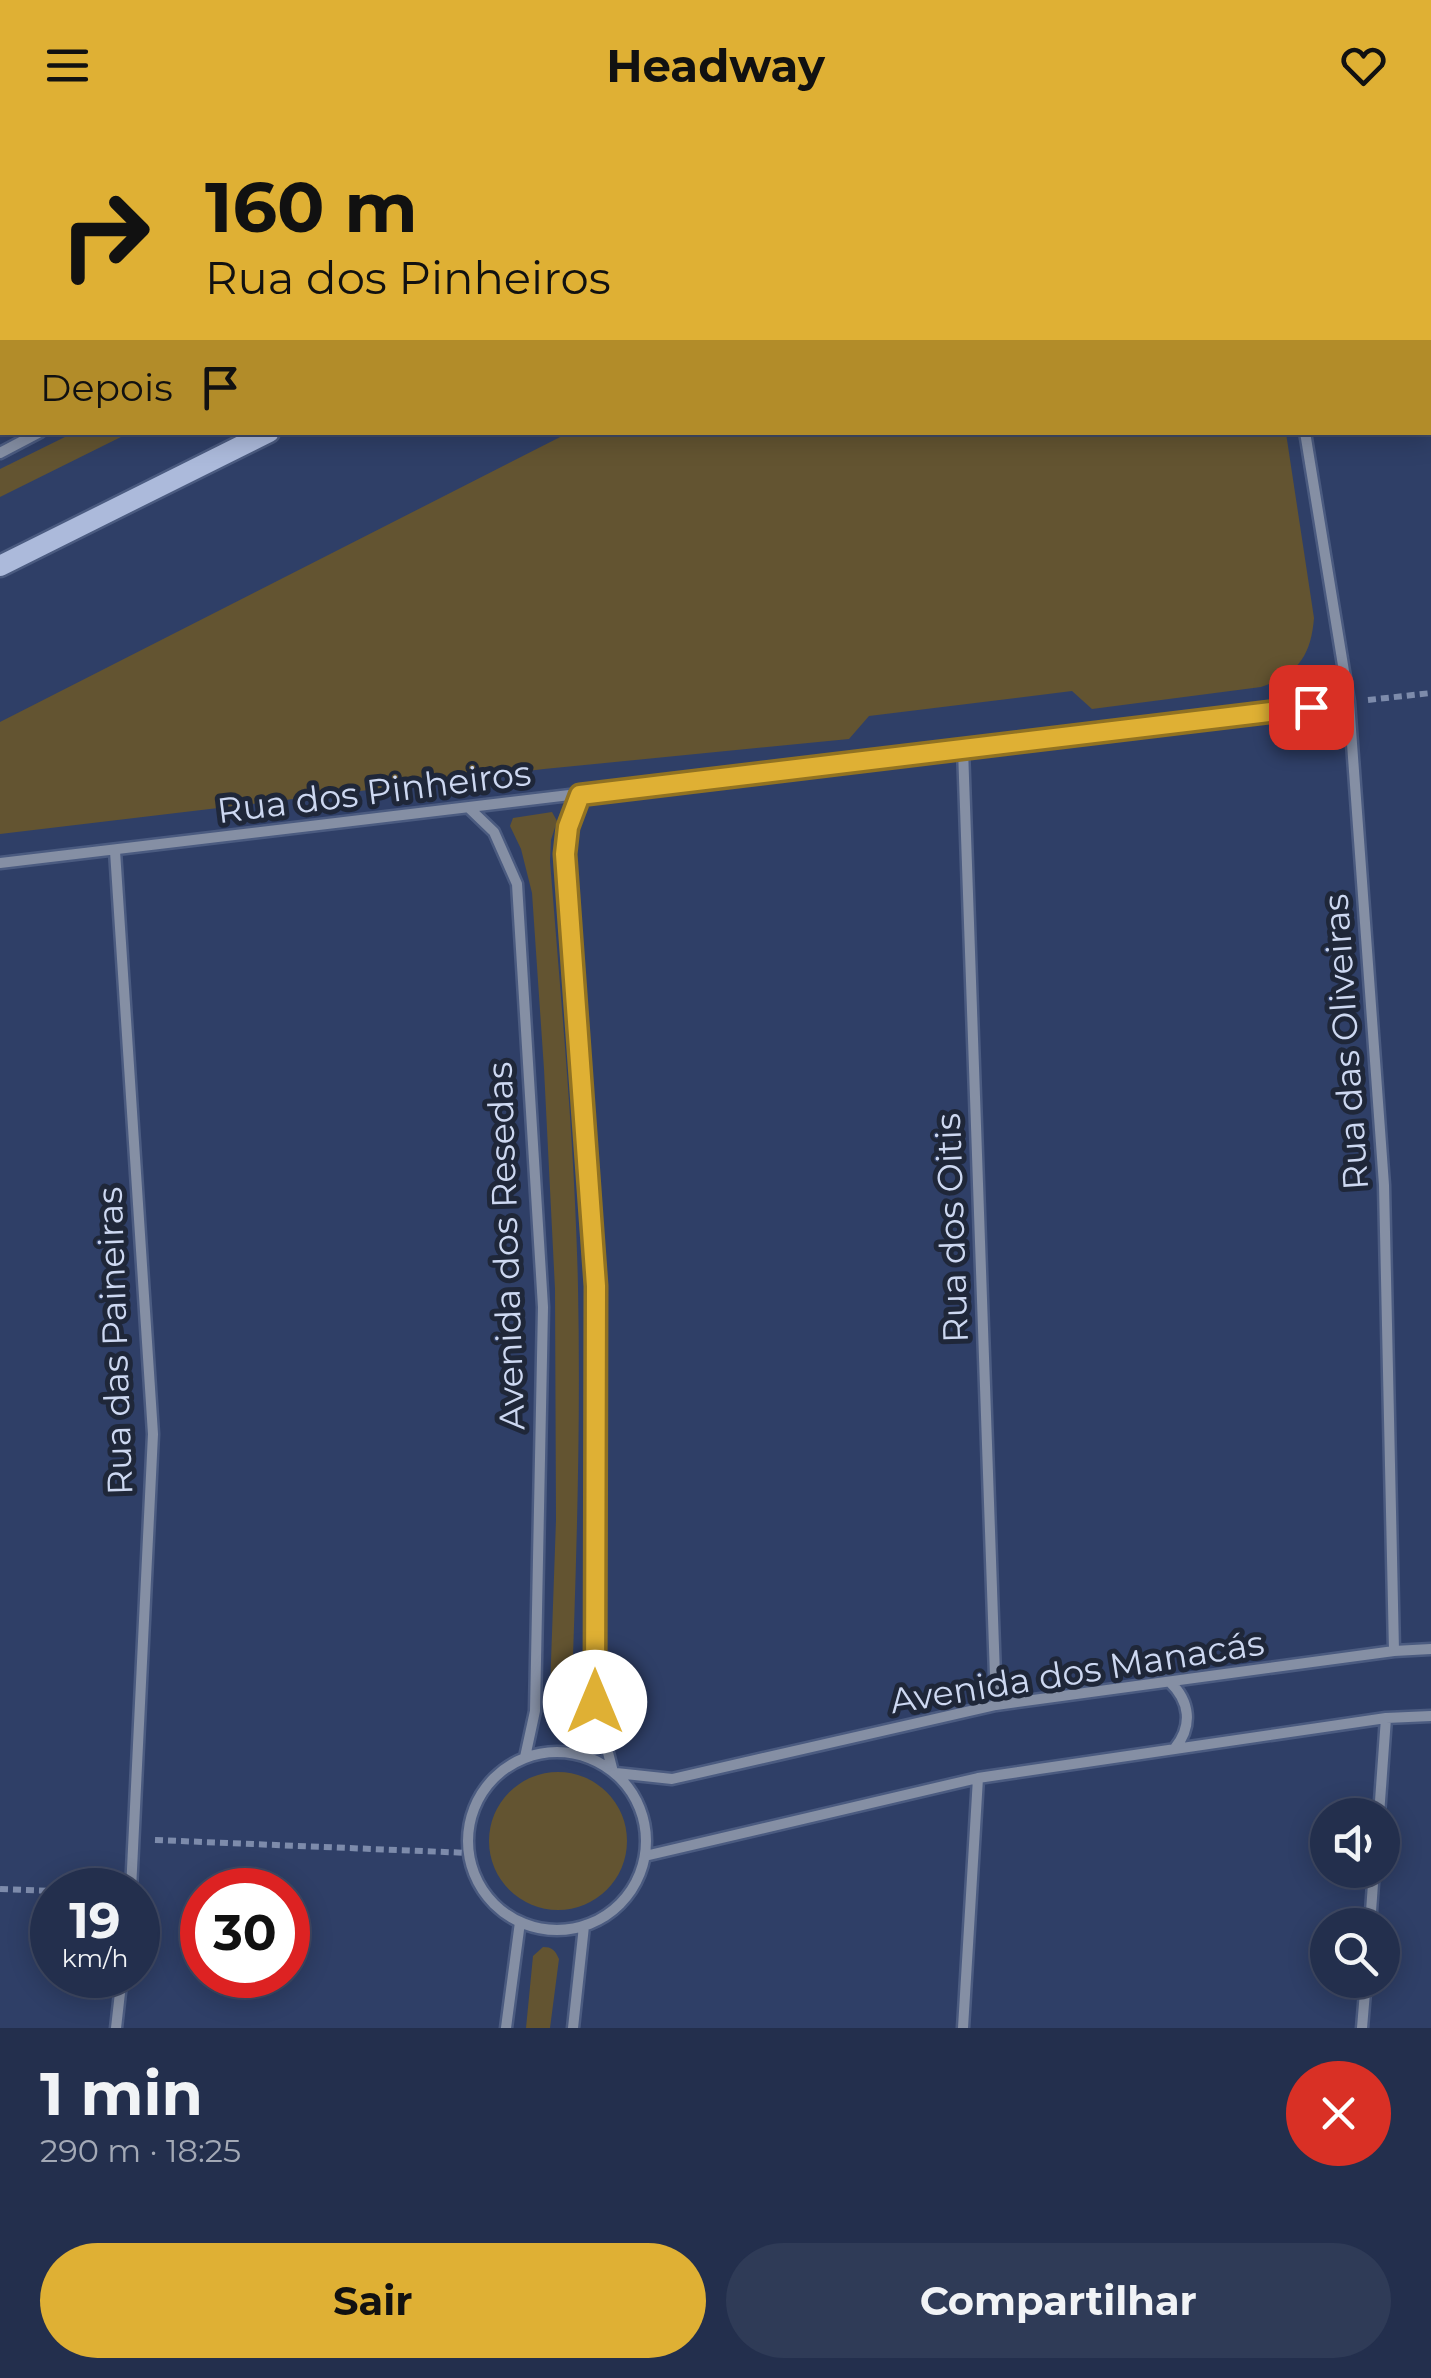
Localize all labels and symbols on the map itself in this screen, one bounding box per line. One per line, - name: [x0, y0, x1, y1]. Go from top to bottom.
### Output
- pin: [1269, 665, 1354, 750]
- street label: Rua dos Pinheiros: [215, 751, 533, 832]
- street label: Rua das Oliveiras: [1314, 892, 1377, 1192]
- street label: Avenida dos Resedas: [478, 1061, 533, 1431]
- street label: Rua dos Oitis: [926, 1112, 977, 1344]
- street label: Rua das Paineiras: [88, 1186, 141, 1496]
- street label: Avenida dos Manacás: [887, 1621, 1267, 1722]
- position arrow: [543, 1650, 647, 1754]
- speed limit sign: 30: [180, 1868, 310, 1998]

